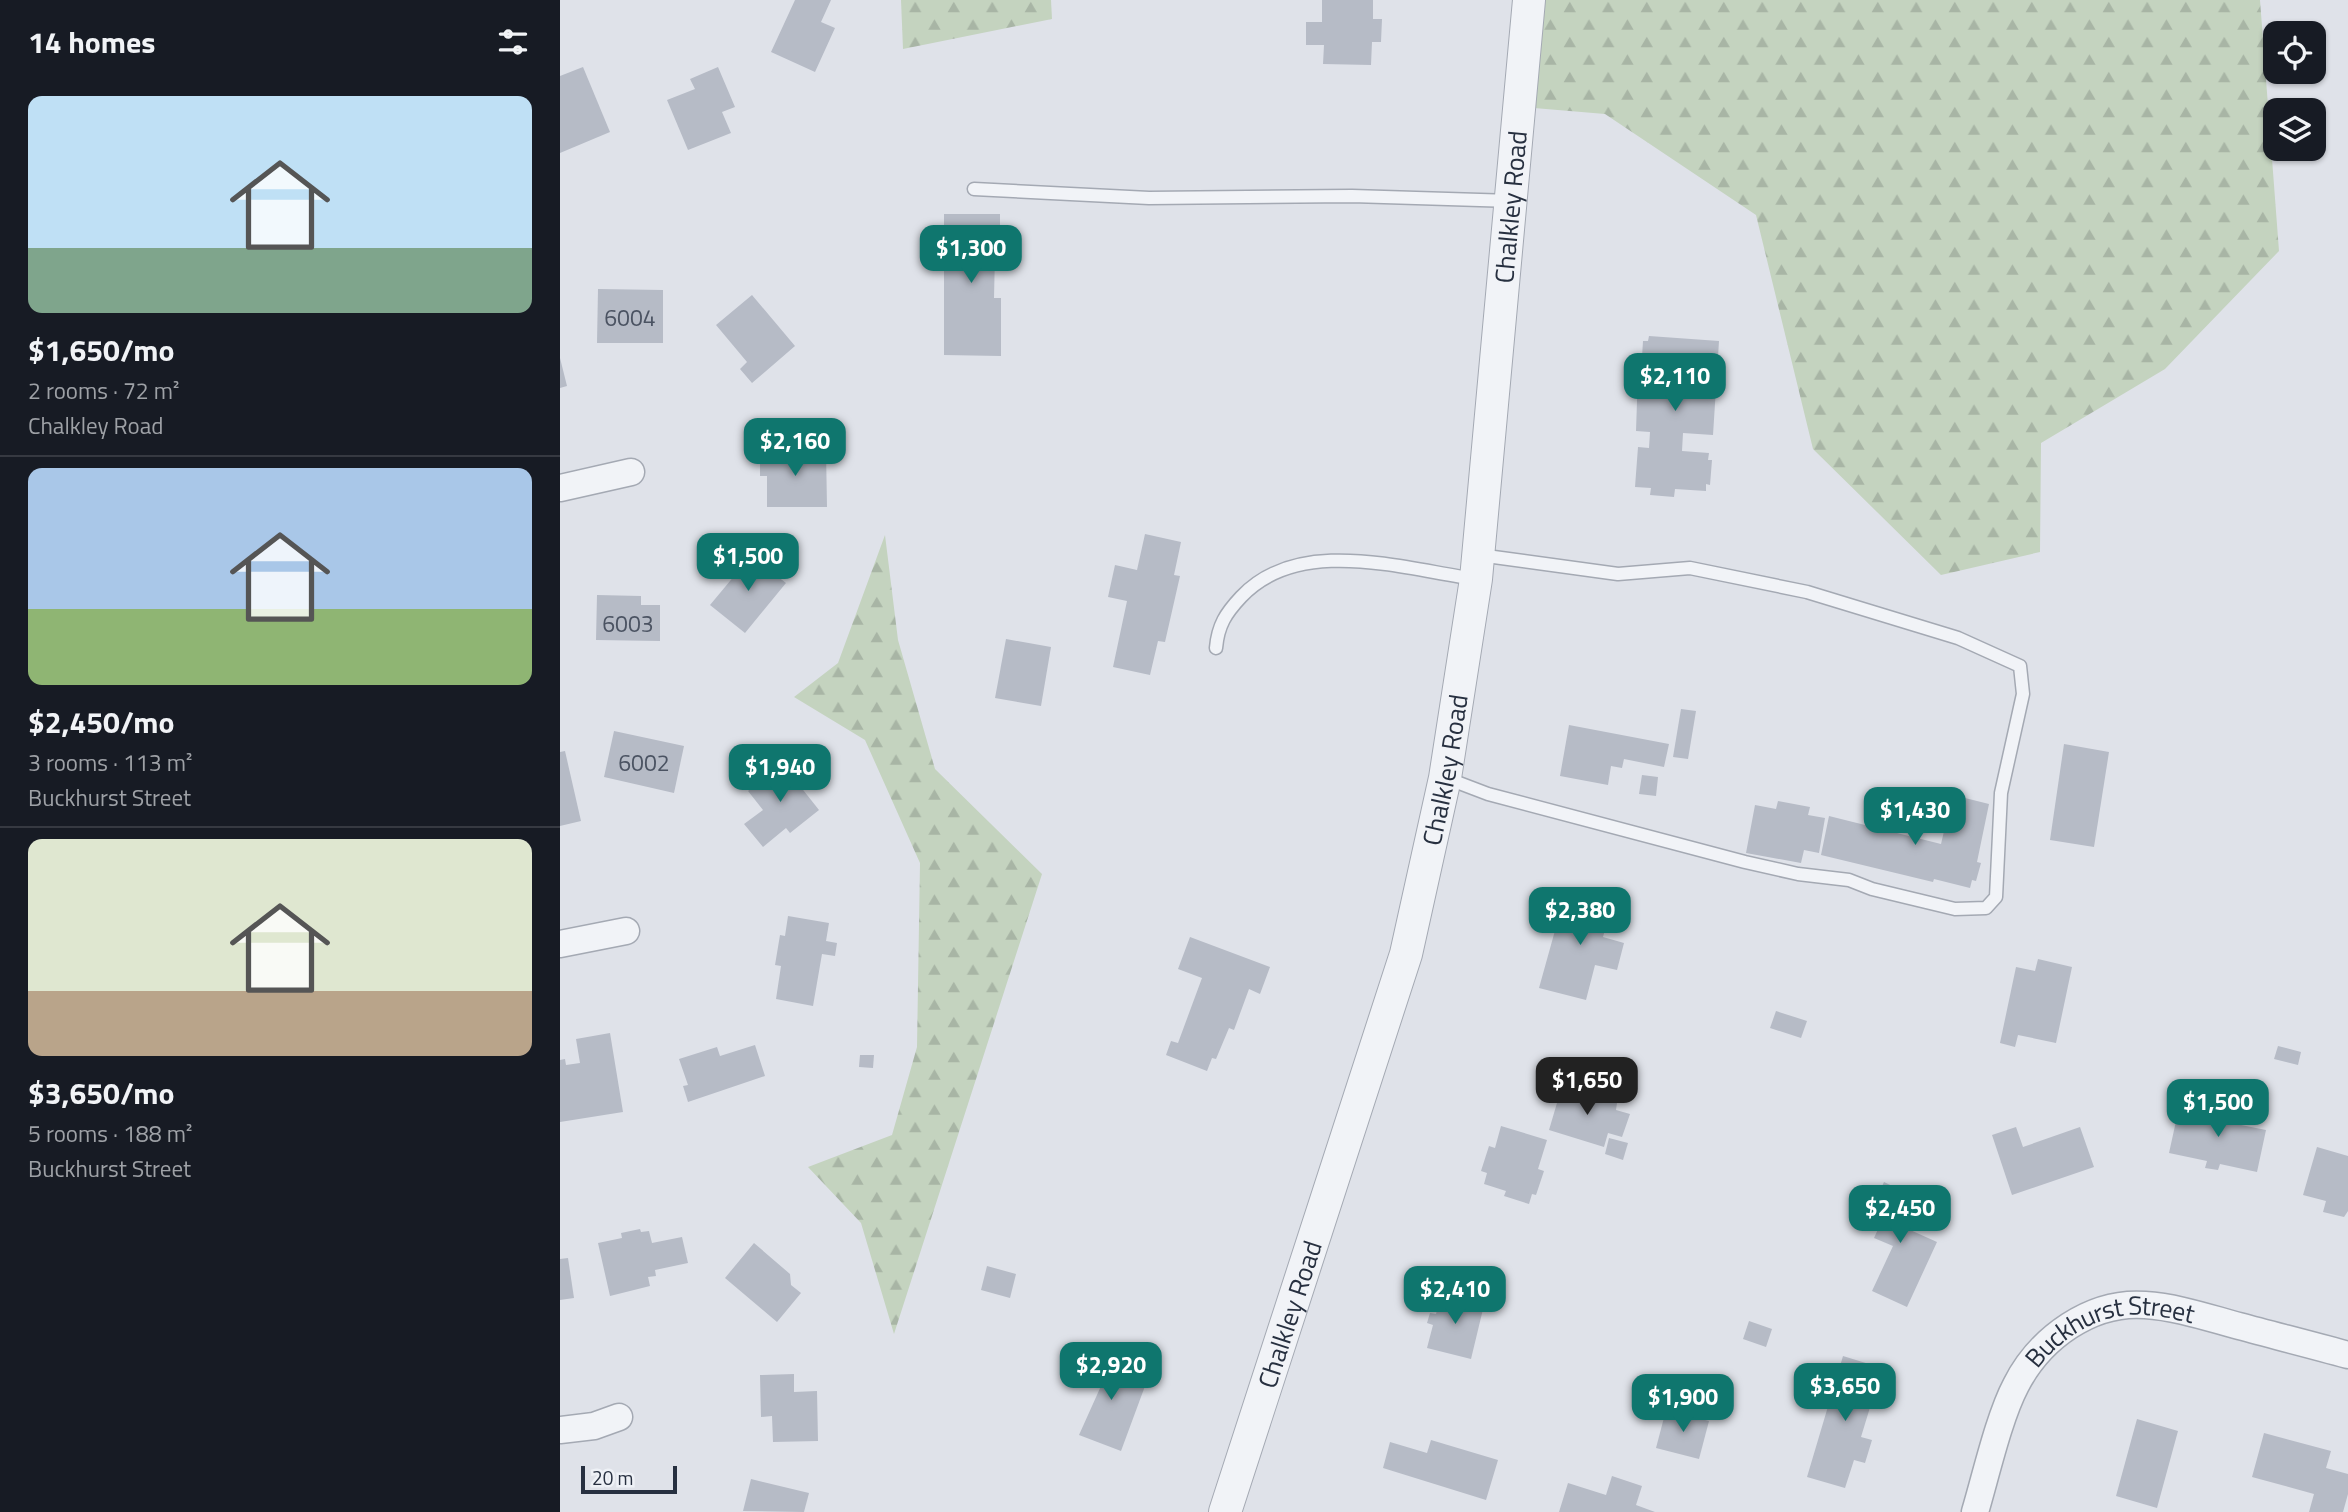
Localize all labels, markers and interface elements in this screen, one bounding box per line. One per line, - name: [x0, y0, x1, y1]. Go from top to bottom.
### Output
- text: 14 homes: [28, 19, 155, 65]
- map controls: [2263, 21, 2326, 161]
- button: locate: [2263, 21, 2326, 84]
- icon: filters: [494, 23, 532, 61]
- button: layers: [2263, 98, 2326, 161]
- street label: Chalkley Road: [1484, 129, 1536, 285]
- icon: home: [217, 142, 343, 268]
- pin: $1,300: [914, 226, 1028, 285]
- text: $1,300: [936, 230, 1006, 265]
- house number: 6004: [604, 300, 656, 335]
- text: $1,650/mo: [28, 327, 174, 373]
- pin: $2,110: [1618, 354, 1732, 413]
- text: $2,110: [1640, 358, 1710, 393]
- text: 2 rooms · 72 m²: [28, 373, 179, 408]
- text: Chalkley Road: [28, 408, 163, 443]
- pin: $2,160: [738, 419, 852, 478]
- text: $2,160: [760, 423, 830, 458]
- icon: home: [217, 514, 343, 640]
- pin: $1,500: [691, 534, 805, 593]
- text: $1,500: [713, 538, 783, 573]
- house number: 6003: [602, 606, 654, 641]
- street label: Chalkley Road: [1411, 691, 1477, 849]
- text: $2,450/mo: [28, 699, 174, 745]
- pin: $1,940: [723, 744, 837, 804]
- text: 3 rooms · 113 m²: [28, 745, 192, 780]
- house number: 6002: [618, 745, 670, 780]
- text: $1,940: [745, 749, 815, 784]
- text: Buckhurst Street: [28, 780, 191, 815]
- pin: $1,430: [1858, 788, 1972, 847]
- text: $1,430: [1880, 792, 1950, 827]
- icon: home: [217, 885, 343, 1011]
- pin: $2,380: [1523, 888, 1637, 947]
- text: $2,380: [1545, 892, 1615, 927]
- pin: $1,650: [1530, 1058, 1644, 1117]
- text: $1,650: [1552, 1062, 1622, 1097]
- text: $3,650/mo: [28, 1070, 174, 1116]
- pin: $1,500: [2161, 1080, 2275, 1139]
- text: $1,500: [2183, 1084, 2253, 1119]
- text: 5 rooms · 188 m²: [28, 1116, 192, 1151]
- text: Buckhurst Street: [28, 1151, 191, 1186]
- pin: $2,450: [1843, 1186, 1957, 1245]
- text: $2,450: [1865, 1190, 1935, 1225]
- street label: Chalkley Road: [1247, 1235, 1331, 1393]
- pin: $2,410: [1398, 1266, 1512, 1326]
- text: $2,410: [1420, 1271, 1490, 1306]
- street label: Buckhurst Street: [2015, 1285, 2199, 1375]
- pin: $2,920: [1054, 1342, 1168, 1402]
- text: $2,920: [1076, 1347, 1146, 1382]
- pin: $3,650: [1788, 1364, 1902, 1423]
- text: $3,650: [1810, 1368, 1880, 1403]
- pin: $1,900: [1626, 1374, 1740, 1434]
- text: $1,900: [1648, 1379, 1718, 1414]
- scale bar: [581, 1463, 677, 1495]
- text: 20 m: [592, 1463, 633, 1492]

